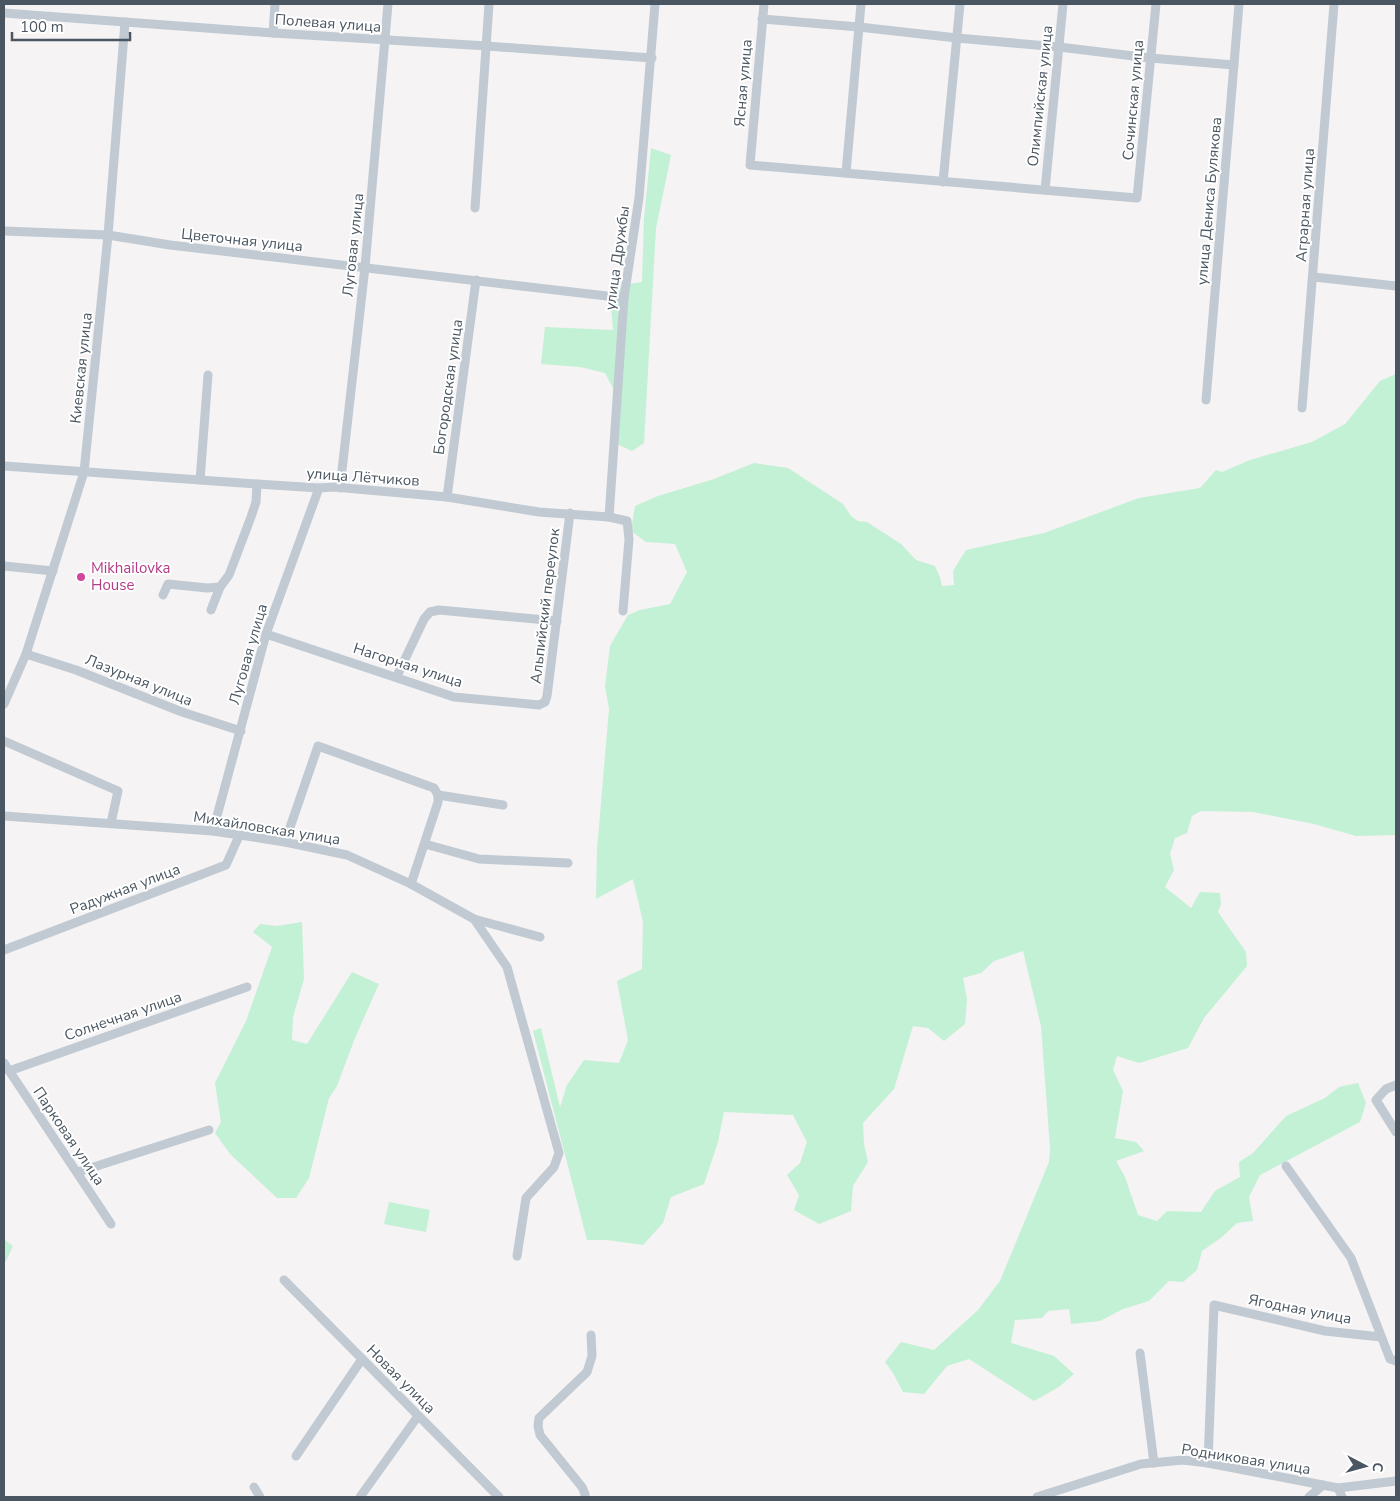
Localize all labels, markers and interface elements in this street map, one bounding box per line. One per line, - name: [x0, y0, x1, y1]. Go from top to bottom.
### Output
- street label: Полевая улица: [274, 9, 382, 37]
- scale bar: [12, 10, 130, 42]
- text: 100 m: [20, 17, 64, 37]
- street label: Олимпийская улица: [1023, 24, 1057, 168]
- street label: Ясная улица: [729, 38, 757, 128]
- street label: Сочинская улица: [1118, 39, 1148, 161]
- street label: улица Дениса Булякова: [1192, 116, 1226, 286]
- street label: Аграрная улица: [1291, 147, 1319, 263]
- street label: Луговая улица: [338, 192, 368, 298]
- street label: улица Дружбы: [600, 204, 634, 312]
- street label: Цветочная улица: [180, 224, 304, 256]
- street label: Киевская улица: [65, 311, 97, 425]
- street label: Богородская улица: [429, 318, 467, 456]
- street label: улица Лётчиков: [306, 463, 420, 491]
- street label: Альпийский переулок: [526, 527, 564, 685]
- place label: Mikhailovka House: [91, 558, 170, 595]
- marker: Mikhailovka House: [75, 571, 87, 583]
- street label: Луговая улица: [224, 601, 272, 707]
- street label: Нагорная улица: [351, 638, 465, 692]
- street label: Лазурная улица: [82, 649, 196, 711]
- street label: Михайловская улица: [192, 807, 342, 849]
- street label: Радужная улица: [67, 859, 183, 919]
- street label: Солнечная улица: [62, 987, 184, 1045]
- street label: Парковая улица: [29, 1083, 109, 1189]
- street label: Ягодная улица: [1247, 1289, 1353, 1329]
- street label: Новая улица: [362, 1340, 440, 1418]
- street label: Родниковая улица: [1180, 1439, 1312, 1479]
- north arrow: [1340, 1441, 1390, 1491]
- text: С: [1367, 1462, 1387, 1474]

